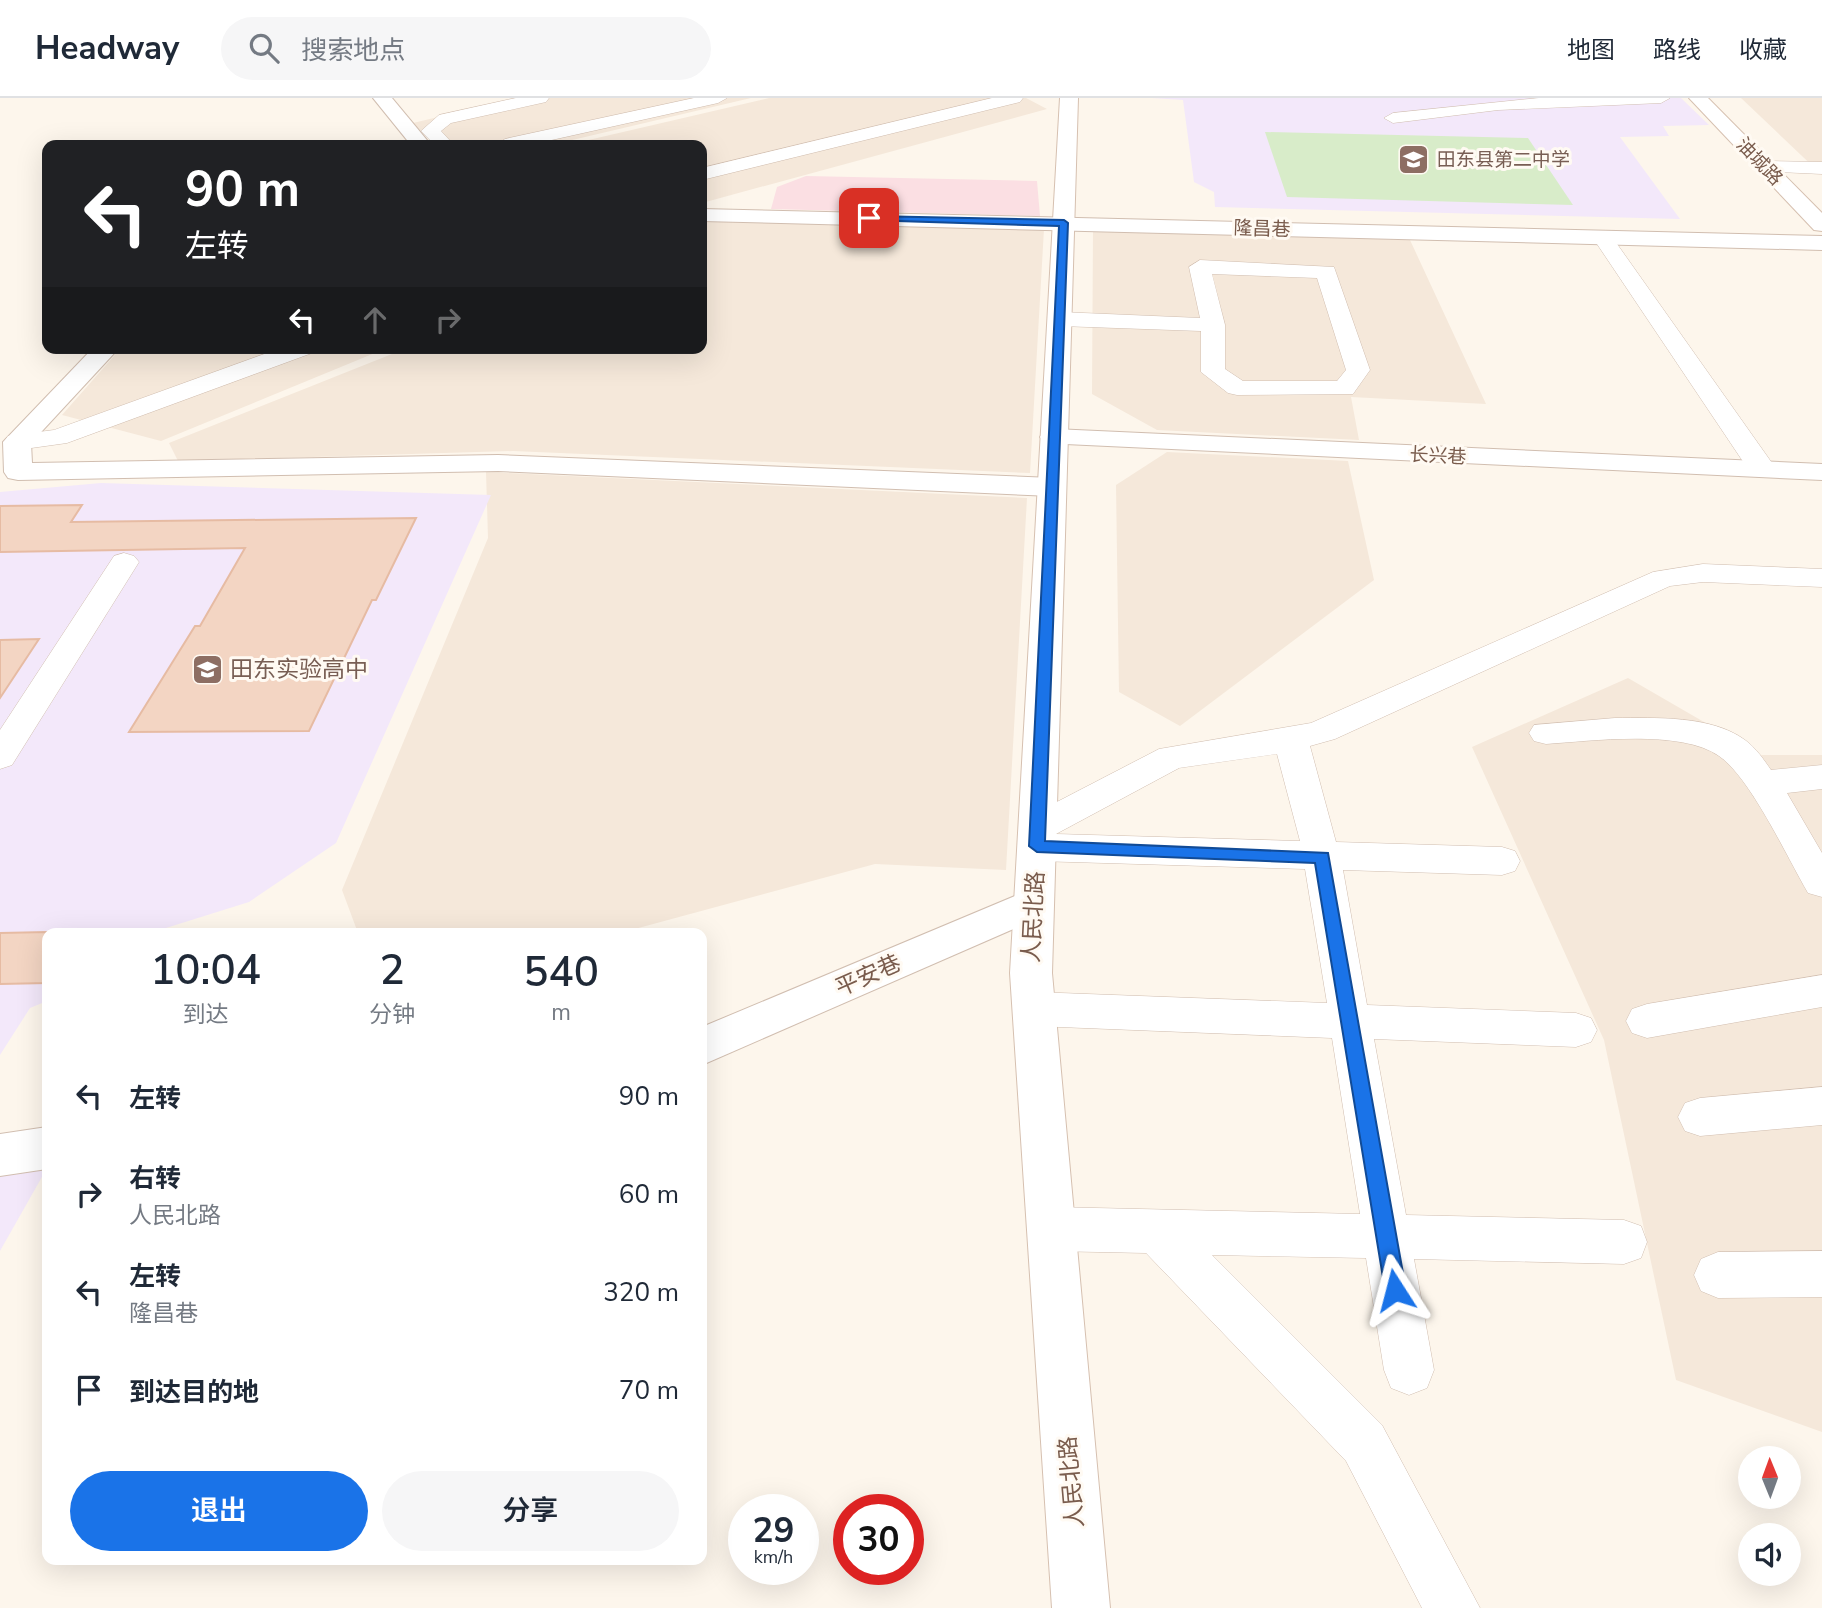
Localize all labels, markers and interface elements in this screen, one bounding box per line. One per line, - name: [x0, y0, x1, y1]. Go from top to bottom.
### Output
- search box: [221, 17, 711, 80]
- text: Headway: [35, 26, 179, 71]
- icon: search: [245, 29, 283, 67]
- text: 搜索地点: [301, 33, 405, 68]
- text: 地图: [1567, 34, 1615, 66]
- text: 路线: [1653, 34, 1701, 66]
- text: 收藏: [1739, 34, 1787, 66]
- street label: 油城路: [1730, 132, 1788, 191]
- school or university icon: 田东县第二中学: [1397, 142, 1431, 176]
- place label: 田东县第二中学: [1437, 147, 1570, 173]
- text: 90 m: [185, 156, 300, 223]
- icon: left: [70, 168, 161, 259]
- pin: [839, 188, 899, 248]
- icon: arrive: [850, 199, 888, 237]
- street label: 隆昌巷: [1233, 215, 1291, 243]
- text: 左转: [185, 225, 249, 268]
- icon: left: [283, 301, 321, 339]
- icon: ahead: [356, 301, 394, 339]
- icon: right: [429, 301, 467, 339]
- street label: 长兴巷: [1409, 442, 1467, 470]
- school or university icon: 田东实验高中: [190, 652, 224, 686]
- place label: 田东实验高中: [230, 654, 368, 685]
- street label: 人民北路: [1016, 870, 1051, 964]
- text: 10:04: [150, 942, 261, 999]
- text: 2: [379, 942, 405, 999]
- text: 540: [523, 944, 599, 1001]
- street label: 平安巷: [830, 947, 906, 1004]
- text: m: [551, 997, 571, 1028]
- text: 到达: [183, 999, 229, 1030]
- text: 分钟: [369, 999, 415, 1030]
- icon: left: [70, 1077, 108, 1115]
- text: 90 m: [619, 1079, 679, 1114]
- text: 左转: [129, 1081, 181, 1116]
- text: 右转: [129, 1161, 181, 1196]
- icon: right: [70, 1175, 108, 1213]
- text: 60 m: [619, 1177, 679, 1212]
- text: 人民北路: [129, 1200, 221, 1231]
- position arrow: [1358, 1253, 1432, 1327]
- text: 左转: [129, 1259, 181, 1294]
- icon: left: [70, 1273, 108, 1311]
- text: 320 m: [603, 1275, 679, 1310]
- text: 隆昌巷: [129, 1298, 198, 1329]
- icon: arrive: [70, 1371, 108, 1409]
- text: 70 m: [619, 1373, 679, 1408]
- text: 到达目的地: [129, 1375, 259, 1410]
- street label: 人民北路: [1052, 1435, 1091, 1529]
- north arrow: [1738, 1446, 1801, 1508]
- map controls: [1738, 1446, 1801, 1586]
- button: 退出: [70, 1471, 368, 1551]
- button: 分享: [382, 1471, 679, 1551]
- speed limit sign: 30: [833, 1494, 924, 1585]
- text: 29: [752, 1507, 795, 1554]
- button: sound: [1738, 1523, 1801, 1586]
- text: km/h: [754, 1545, 793, 1569]

